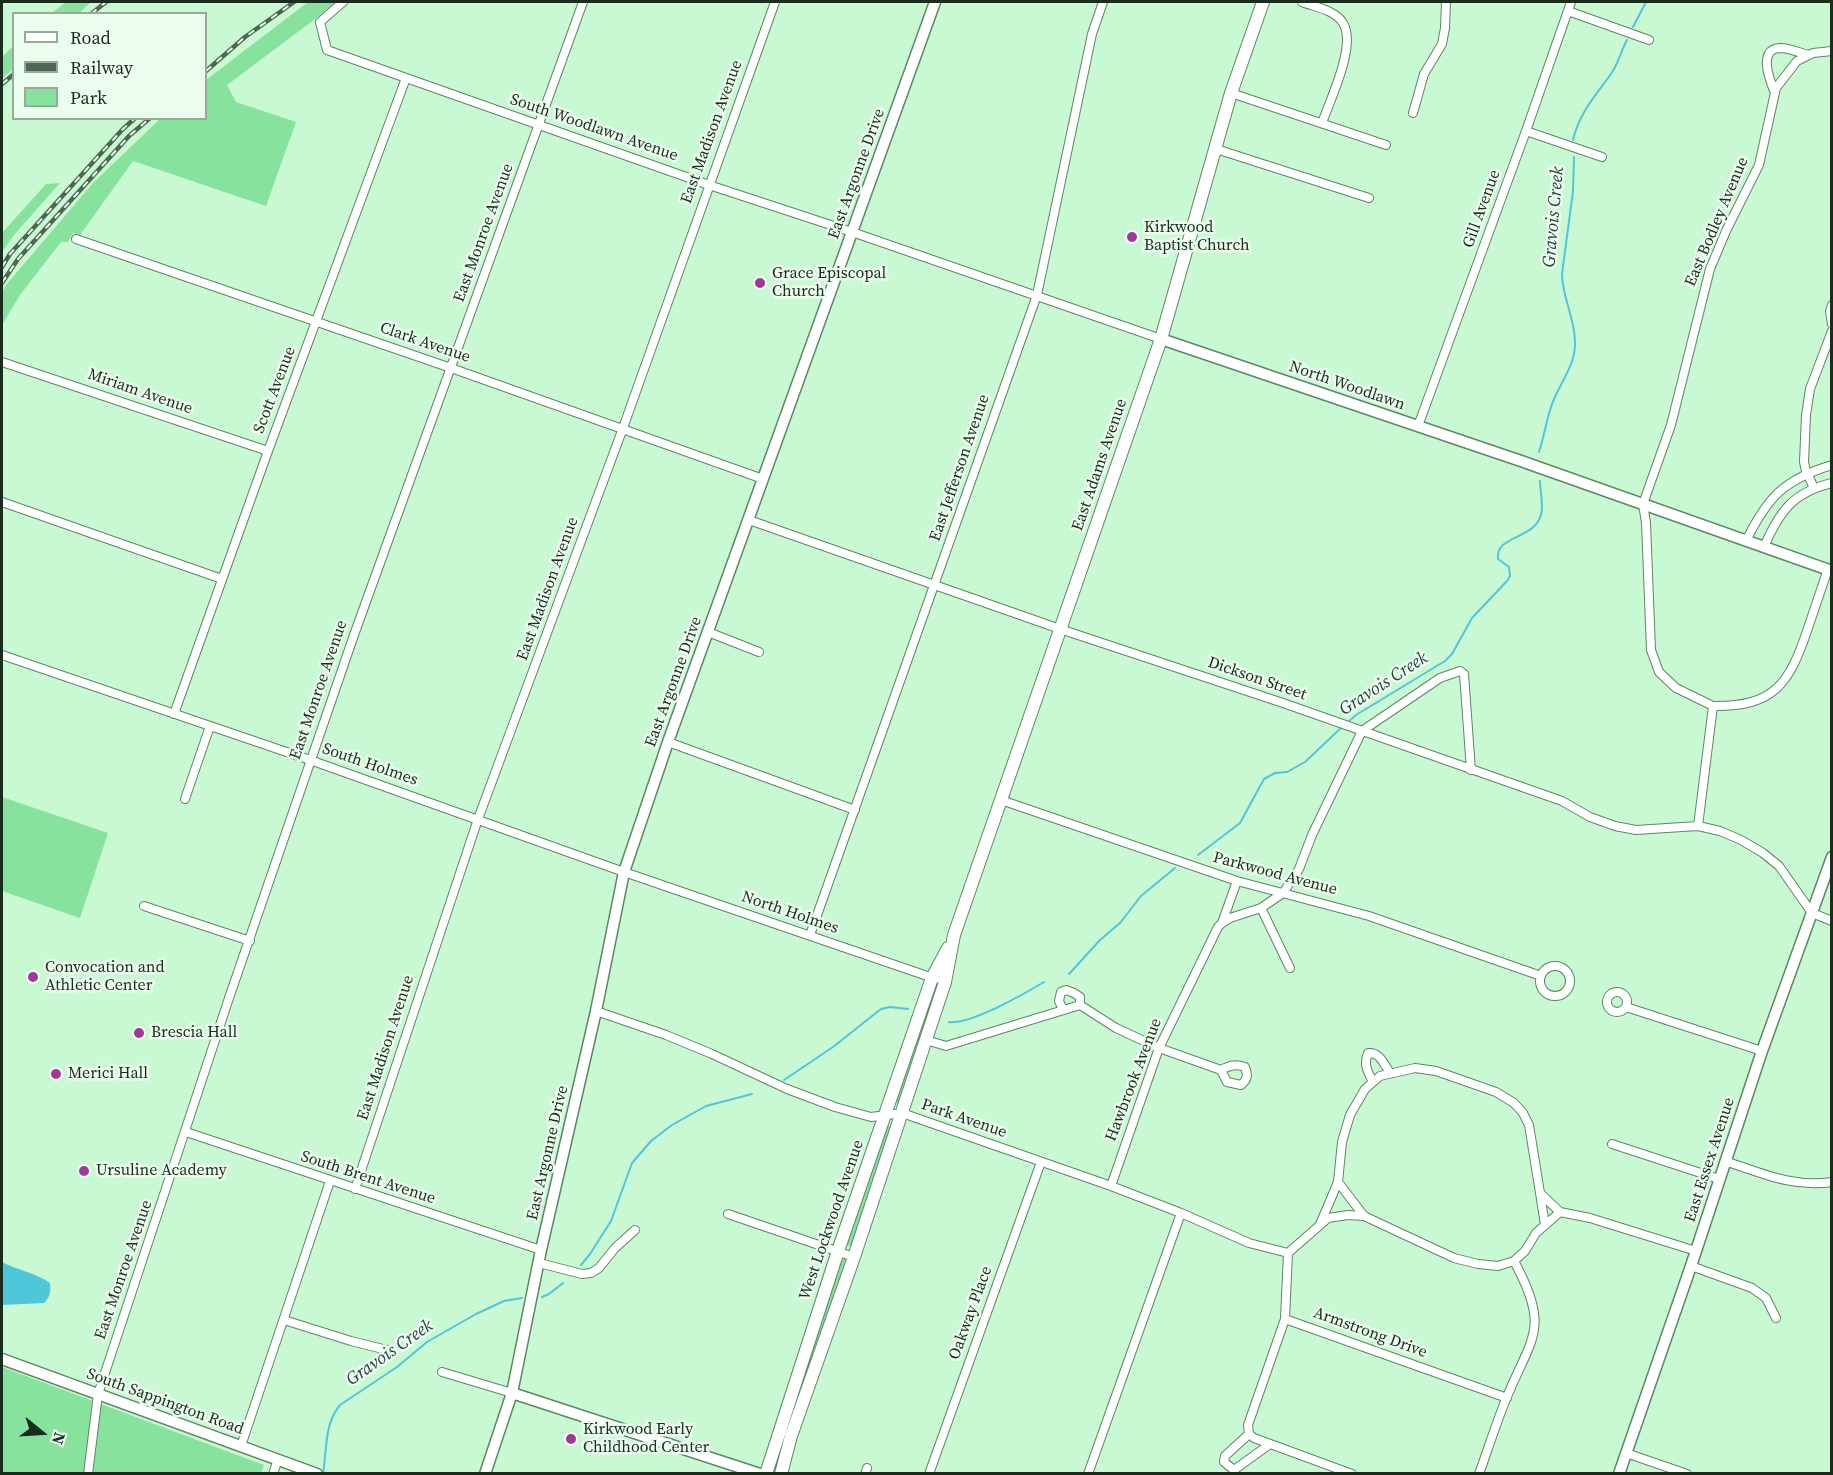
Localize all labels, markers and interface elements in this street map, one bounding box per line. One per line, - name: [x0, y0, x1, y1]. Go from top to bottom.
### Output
- legend: [12, 12, 207, 120]
- text: Road: [70, 25, 111, 50]
- text: Railway: [70, 55, 133, 80]
- street label: East Madison Avenue: [677, 58, 747, 206]
- text: Park: [70, 85, 107, 110]
- street label: South Woodlawn Avenue: [508, 90, 680, 166]
- street label: East Argonne Drive: [824, 106, 890, 242]
- street label: East Bodley Avenue: [1681, 154, 1753, 290]
- street label: East Monroe Avenue: [450, 161, 518, 305]
- water label: Gravois Creek: [1539, 166, 1569, 268]
- street label: Gill Avenue: [1459, 167, 1505, 251]
- place label: Kirkwood Baptist Church: [1144, 218, 1250, 256]
- marker: Kirkwood Baptist Church: [1125, 230, 1139, 244]
- place label: Grace Episcopal Church: [772, 264, 886, 302]
- marker: Grace Episcopal Church: [753, 276, 767, 290]
- street label: Clark Avenue: [377, 319, 473, 367]
- street label: Scott Avenue: [250, 344, 300, 436]
- street label: North Woodlawn: [1287, 357, 1407, 415]
- street label: Miriam Avenue: [85, 365, 195, 419]
- street label: East Jefferson Avenue: [926, 392, 994, 544]
- street label: East Adams Avenue: [1068, 396, 1132, 534]
- street label: East Madison Avenue: [513, 515, 583, 663]
- street label: East Argonne Drive: [641, 614, 707, 750]
- street label: East Monroe Avenue: [286, 618, 352, 762]
- water label: Gravois Creek: [1336, 647, 1432, 721]
- street label: Dickson Street: [1205, 653, 1309, 705]
- street label: South Holmes: [320, 740, 420, 790]
- street label: Parkwood Avenue: [1211, 848, 1339, 900]
- street label: North Holmes: [739, 887, 841, 939]
- place label: Convocation and Athletic Center: [45, 958, 165, 996]
- marker: Convocation and Athletic Center: [26, 970, 40, 984]
- street label: East Madison Avenue: [353, 973, 419, 1123]
- street label: Hawbrook Avenue: [1102, 1016, 1166, 1144]
- place label: Brescia Hall: [151, 1023, 237, 1043]
- marker: Brescia Hall: [132, 1026, 146, 1040]
- place label: Merici Hall: [68, 1064, 148, 1084]
- marker: Merici Hall: [49, 1067, 63, 1081]
- street label: East Argonne Drive: [523, 1084, 573, 1222]
- street label: Park Avenue: [919, 1095, 1009, 1143]
- street label: East Essex Avenue: [1681, 1095, 1739, 1225]
- street label: West Lockwood Avenue: [796, 1138, 868, 1302]
- street label: South Brent Avenue: [298, 1147, 438, 1209]
- place label: Ursuline Academy: [96, 1161, 227, 1181]
- marker: Ursuline Academy: [77, 1164, 91, 1178]
- street label: East Monroe Avenue: [91, 1198, 157, 1342]
- street label: Oakway Place: [945, 1264, 997, 1362]
- street label: Armstrong Drive: [1311, 1304, 1429, 1362]
- water label: Gravois Creek: [342, 1315, 438, 1391]
- street label: South Sappington Road: [84, 1365, 246, 1439]
- north arrow: [12, 1403, 72, 1463]
- place label: Kirkwood Early Childhood Center: [583, 1420, 709, 1458]
- text: N: [47, 1430, 71, 1448]
- marker: Kirkwood Early Childhood Center: [564, 1432, 578, 1446]

